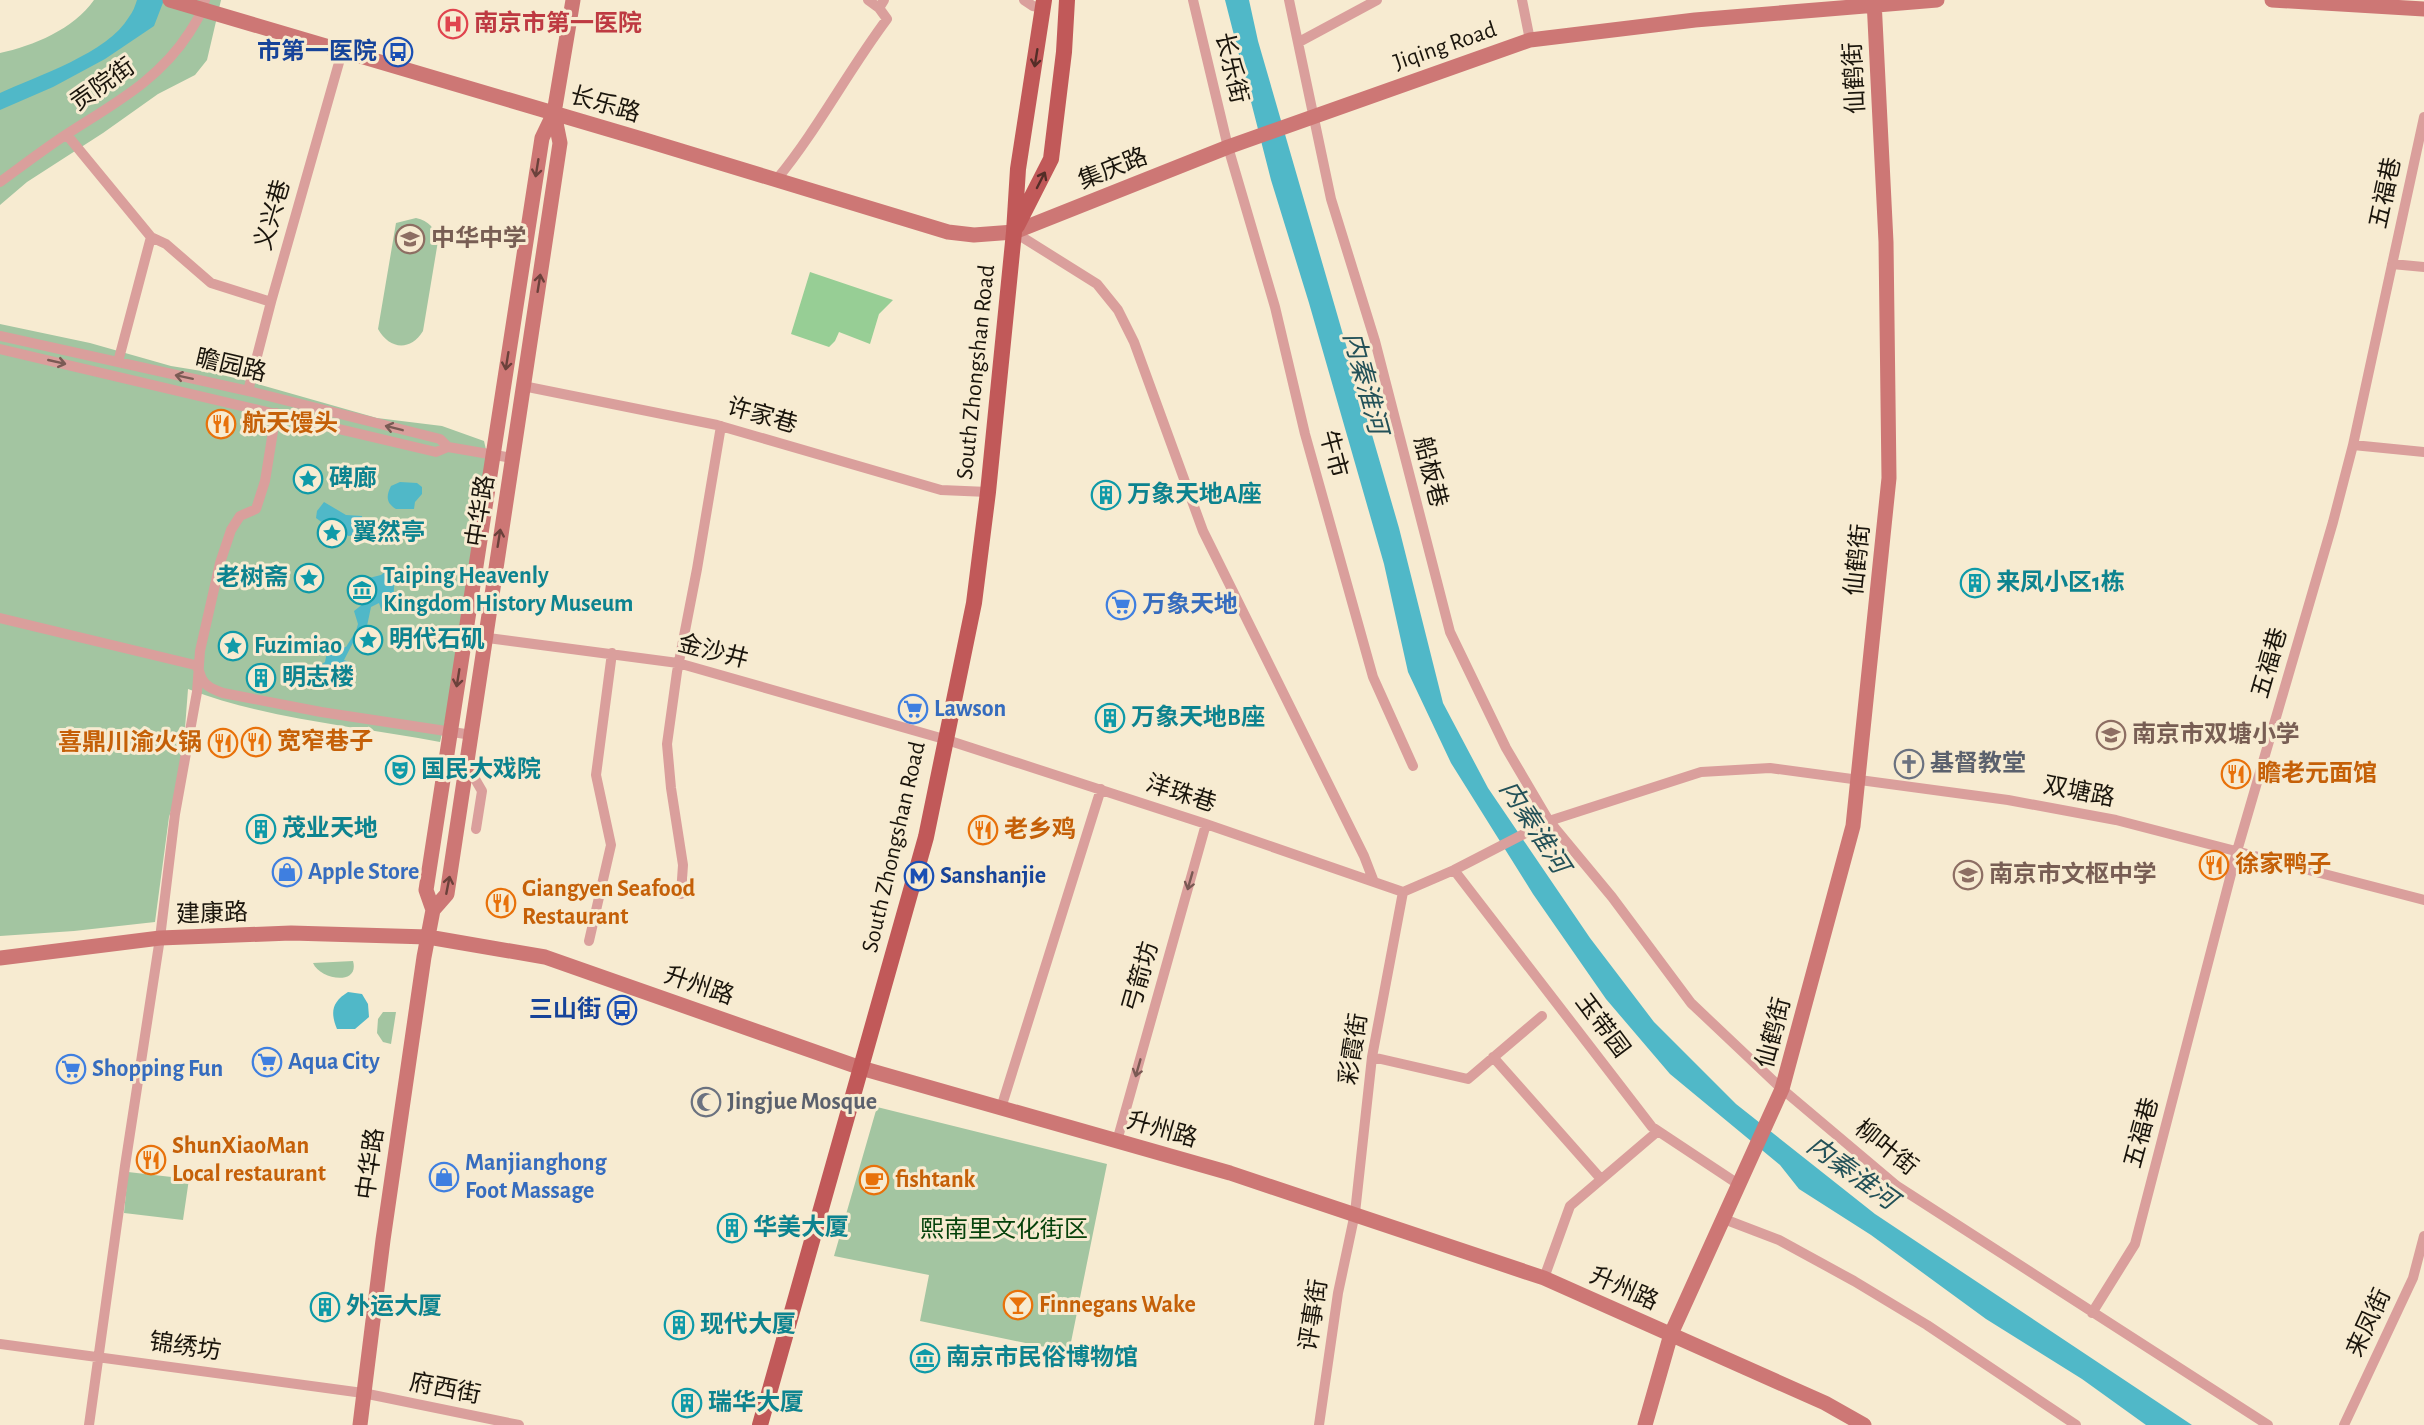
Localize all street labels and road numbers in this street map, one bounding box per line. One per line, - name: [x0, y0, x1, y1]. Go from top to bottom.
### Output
- street label: Jiqing Road: [1390, 17, 1500, 75]
- street label: 长乐街: [1211, 30, 1253, 106]
- street label: 仙鹤街: [1839, 41, 1869, 115]
- street label: 贡院街: [65, 53, 139, 115]
- street label: 长乐路: [567, 82, 643, 126]
- street label: 集庆路: [1074, 143, 1151, 194]
- street label: 五福巷: [2365, 155, 2405, 231]
- street label: 义兴巷: [250, 177, 294, 253]
- street label: South Zhongshan Road: [953, 263, 999, 481]
- street label: 瞻园路: [193, 344, 269, 386]
- street label: 许家巷: [724, 393, 800, 437]
- street label: 牛市: [1315, 427, 1353, 480]
- street label: 船板巷: [1410, 434, 1452, 510]
- street label: 中华路: [462, 473, 498, 548]
- street label: 仙鹤街: [1840, 523, 1874, 597]
- street label: 五福巷: [2247, 625, 2291, 701]
- street label: 金沙井: [675, 630, 751, 672]
- street label: South Zhongshan Road: [858, 739, 930, 955]
- street label: 洋珠巷: [1143, 770, 1220, 817]
- street label: 双塘路: [2041, 771, 2117, 811]
- street label: 建康路: [176, 899, 248, 927]
- street label: 弓箭坊: [1118, 939, 1162, 1015]
- street label: 升州路: [661, 961, 738, 1009]
- street label: 玉带园: [1571, 989, 1635, 1062]
- street label: 仙鹤街: [1751, 995, 1795, 1071]
- street label: 彩霞街: [1335, 1011, 1371, 1086]
- street label: 五福巷: [2119, 1095, 2163, 1171]
- street label: 升州路: [1124, 1107, 1200, 1151]
- street label: 柳叶街: [1850, 1114, 1923, 1180]
- street label: 中华路: [352, 1126, 388, 1201]
- street label: 升州路: [1586, 1262, 1663, 1315]
- street label: 评事街: [1295, 1277, 1331, 1352]
- street label: 来凤街: [2341, 1284, 2395, 1361]
- street label: 锦绣坊: [148, 1328, 223, 1364]
- street label: 府西街: [407, 1368, 483, 1408]

